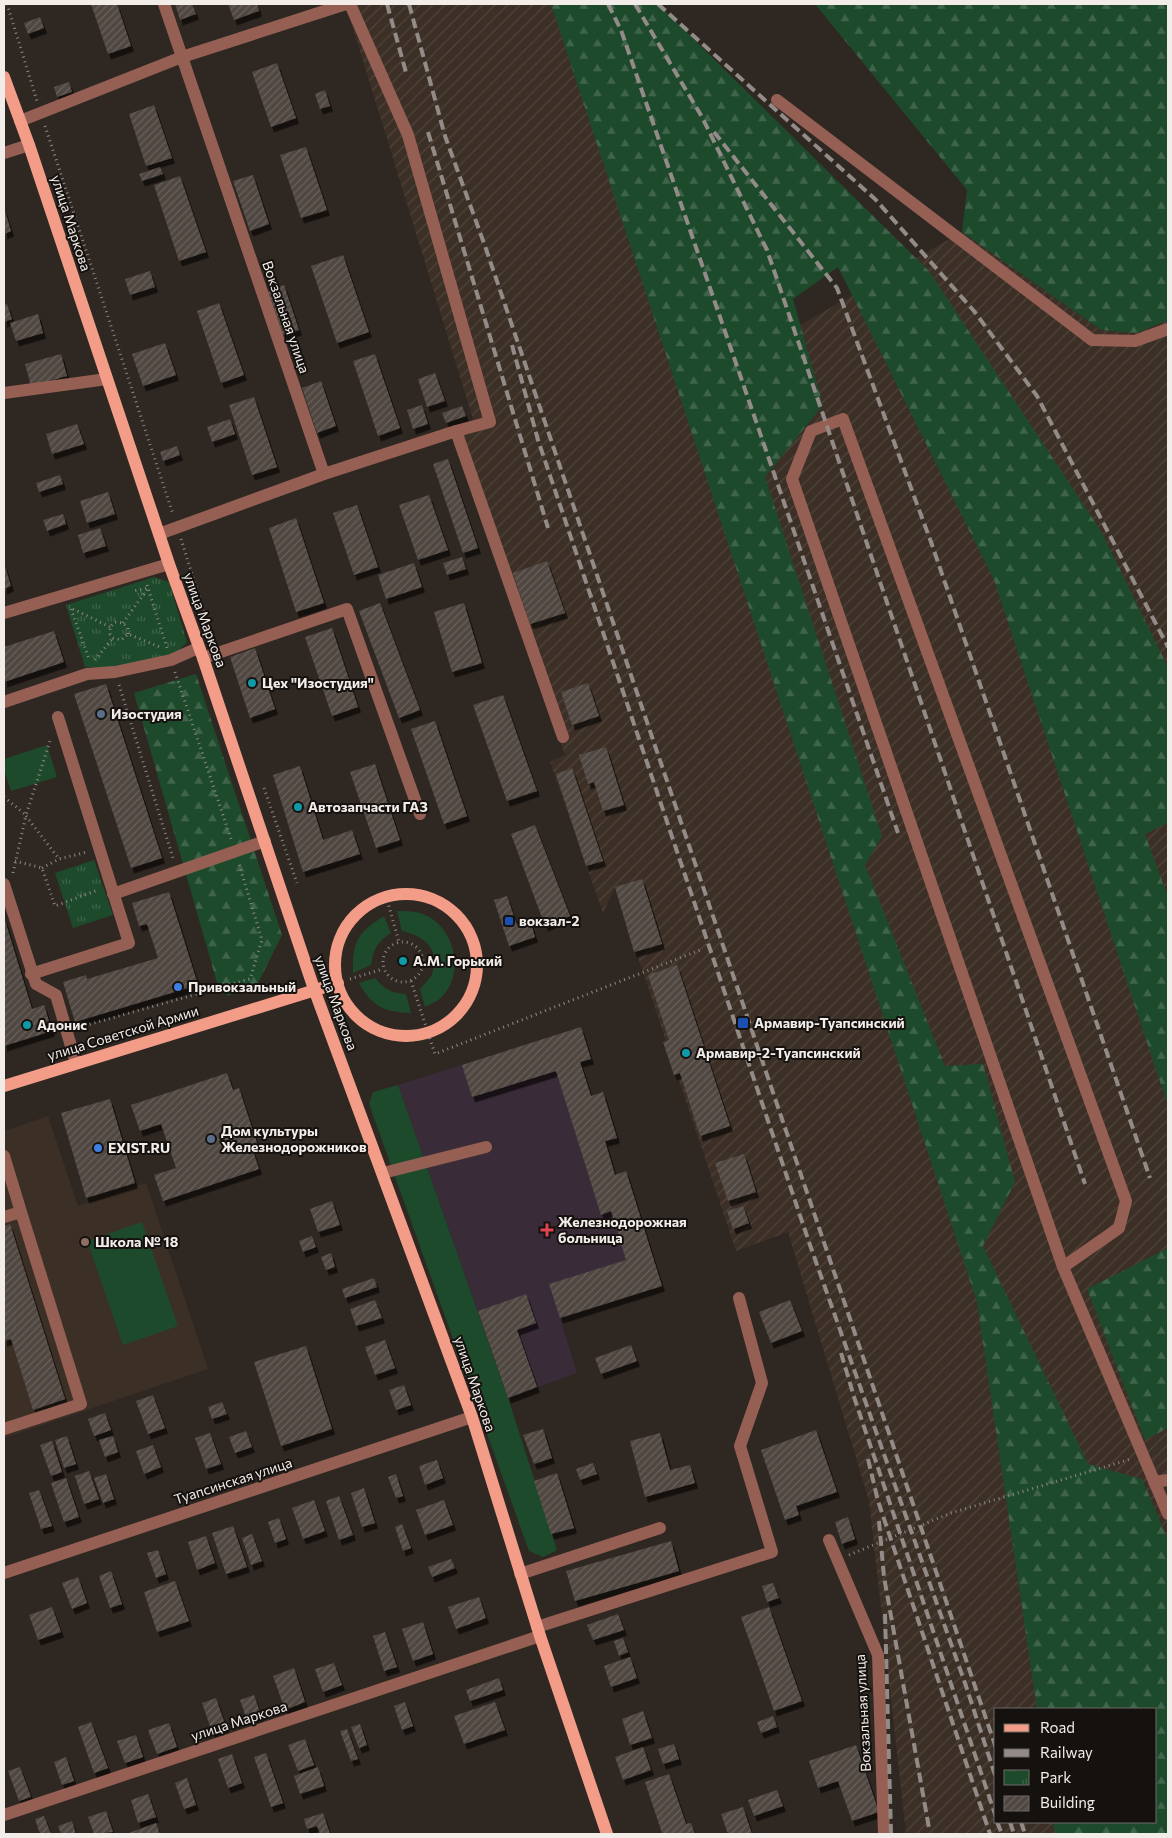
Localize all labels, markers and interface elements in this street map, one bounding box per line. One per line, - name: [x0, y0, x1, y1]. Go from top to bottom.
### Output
- street label: улица Маркова: [48, 173, 95, 273]
- street label: Вокзальная улица: [259, 258, 314, 375]
- street label: улица Маркова: [180, 570, 231, 670]
- place label: Цех "Изостудия": [262, 674, 374, 691]
- marker: Цех "Изостудия": [246, 677, 258, 689]
- place label: Изостудия: [111, 705, 182, 722]
- marker: Изостудия: [95, 708, 107, 720]
- place label: Автозапчасти ГАЗ: [308, 798, 428, 815]
- marker: Автозапчасти ГАЗ: [292, 801, 304, 813]
- place label: вокзал-2: [519, 912, 579, 929]
- marker: вокзал-2: [503, 915, 515, 927]
- place label: А.М. Горький: [413, 952, 502, 969]
- street label: улица Маркова: [311, 953, 362, 1053]
- marker: А.М. Горький: [397, 955, 409, 967]
- place label: Привокзальный: [188, 978, 296, 995]
- marker: Привокзальный: [172, 981, 184, 993]
- street label: улица Советской Армии: [45, 1001, 201, 1064]
- place label: Армавир-Туапсинский: [754, 1014, 905, 1031]
- place label: Адонис: [37, 1016, 87, 1033]
- marker: Армавир-Туапсинский: [736, 1016, 750, 1030]
- marker: Адонис: [21, 1019, 33, 1031]
- place label: Армавир-2-Туапсинский: [696, 1044, 861, 1061]
- marker: Армавир-2-Туапсинский: [680, 1047, 692, 1059]
- place label: Дом культуры Железнодорожников: [221, 1122, 367, 1155]
- marker: Дом культуры Железнодорожников: [205, 1133, 217, 1145]
- place label: EXIST.RU: [108, 1139, 170, 1156]
- marker: EXIST.RU: [92, 1142, 104, 1154]
- place label: Железнодорожная больница: [558, 1213, 687, 1246]
- marker: Железнодорожная больница: [540, 1223, 554, 1237]
- place label: Школа № 18: [95, 1233, 179, 1250]
- marker: Школа № 18: [79, 1236, 91, 1248]
- street label: улица Маркова: [451, 1334, 500, 1434]
- street label: Туапсинская улица: [172, 1453, 294, 1508]
- street label: Вокзальная улица: [851, 1654, 874, 1772]
- street label: улица Маркова: [189, 1697, 289, 1744]
- legend: [994, 1708, 1157, 1823]
- text: Road: [1040, 1718, 1075, 1736]
- text: Railway: [1040, 1743, 1093, 1761]
- text: Park: [1040, 1768, 1071, 1786]
- text: Building: [1040, 1793, 1095, 1811]

